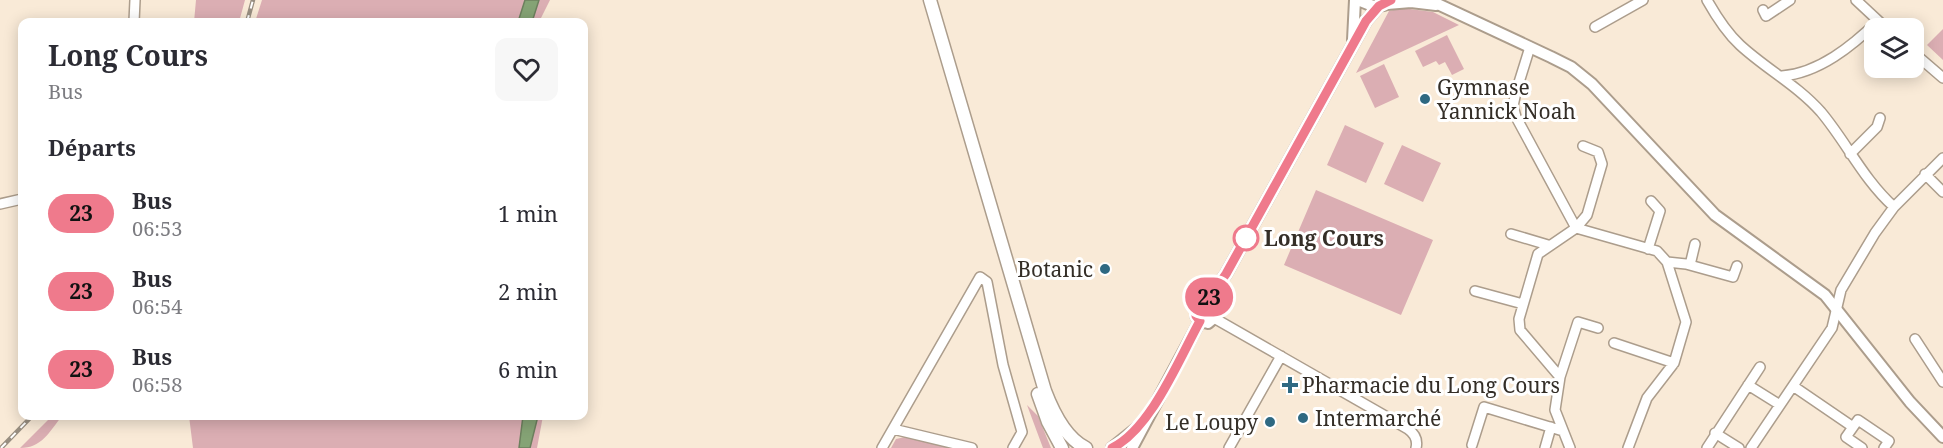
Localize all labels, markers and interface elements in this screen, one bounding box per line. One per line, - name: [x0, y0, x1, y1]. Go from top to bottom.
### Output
- map controls: [1864, 18, 1924, 78]
- button: layers: [1864, 18, 1924, 78]
- text: Long Cours: [48, 36, 208, 74]
- button: heart: [495, 38, 558, 101]
- place label: Gymnase Yannick Noah: [1436, 73, 1576, 125]
- text: Bus: [48, 78, 83, 105]
- marker: Gymnase Yannick Noah: [1418, 92, 1432, 106]
- text: Départs: [48, 132, 136, 162]
- text: Bus: [132, 185, 172, 215]
- text: 1 min: [498, 198, 558, 228]
- text: 23: [69, 199, 93, 227]
- text: 06:53: [132, 215, 182, 242]
- place label: Long Cours: [1264, 224, 1384, 252]
- marker: Long Cours: [1233, 225, 1259, 251]
- place label: Botanic: [1017, 255, 1093, 283]
- marker: Botanic: [1098, 262, 1112, 276]
- text: Bus: [132, 263, 172, 293]
- text: 2 min: [498, 276, 558, 306]
- text: 23: [69, 277, 93, 305]
- line badge: 23: [1182, 278, 1236, 316]
- text: 23: [1197, 283, 1221, 311]
- text: 06:54: [132, 293, 182, 320]
- text: Bus: [132, 341, 172, 371]
- text: 6 min: [498, 354, 558, 384]
- text: 23: [69, 355, 93, 383]
- text: 06:58: [132, 371, 182, 398]
- place label: Pharmacie du Long Cours: [1302, 371, 1560, 399]
- marker: Pharmacie du Long Cours: [1283, 378, 1297, 392]
- place label: Intermarché: [1315, 404, 1441, 432]
- place label: Le Loupy: [1165, 408, 1258, 436]
- marker: Intermarché: [1296, 411, 1310, 425]
- marker: Le Loupy: [1263, 415, 1277, 429]

